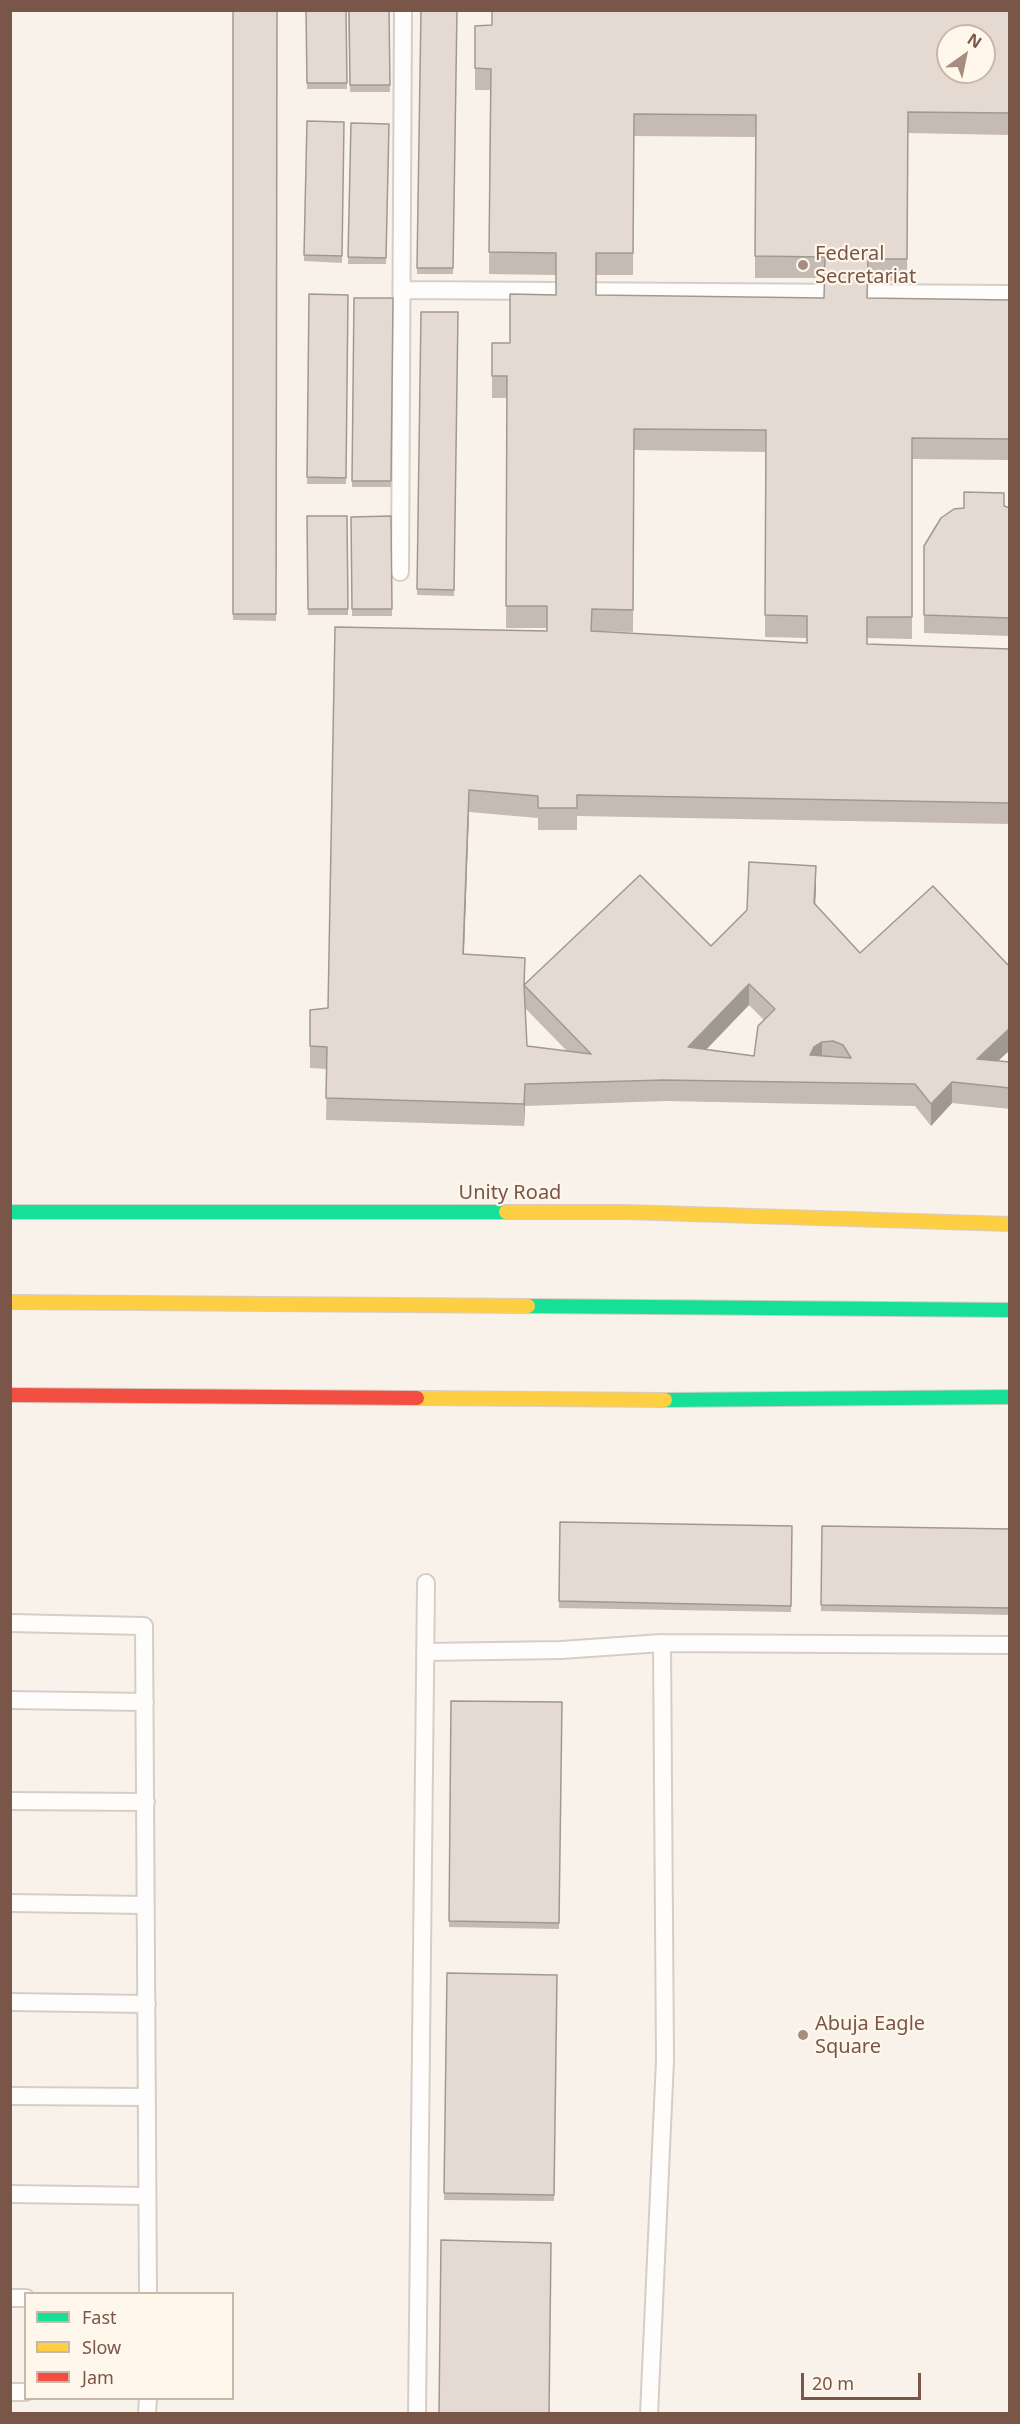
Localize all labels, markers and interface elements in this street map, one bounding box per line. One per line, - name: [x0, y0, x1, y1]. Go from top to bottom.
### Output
- north arrow: [936, 24, 996, 84]
- text: N: [963, 28, 986, 53]
- place label: Federal Secretariat: [815, 242, 916, 289]
- marker: Federal Secretariat: [796, 258, 810, 272]
- street label: Unity Road: [459, 1181, 561, 1205]
- place label: Abuja Eagle Square: [815, 2012, 925, 2059]
- marker: Abuja Eagle Square: [796, 2028, 810, 2042]
- legend: [24, 2292, 234, 2400]
- text: Fast: [82, 2305, 117, 2329]
- text: Slow: [82, 2335, 121, 2359]
- scale bar: [804, 2361, 924, 2399]
- text: Jam: [82, 2365, 114, 2389]
- text: 20 m: [812, 2371, 854, 2395]

